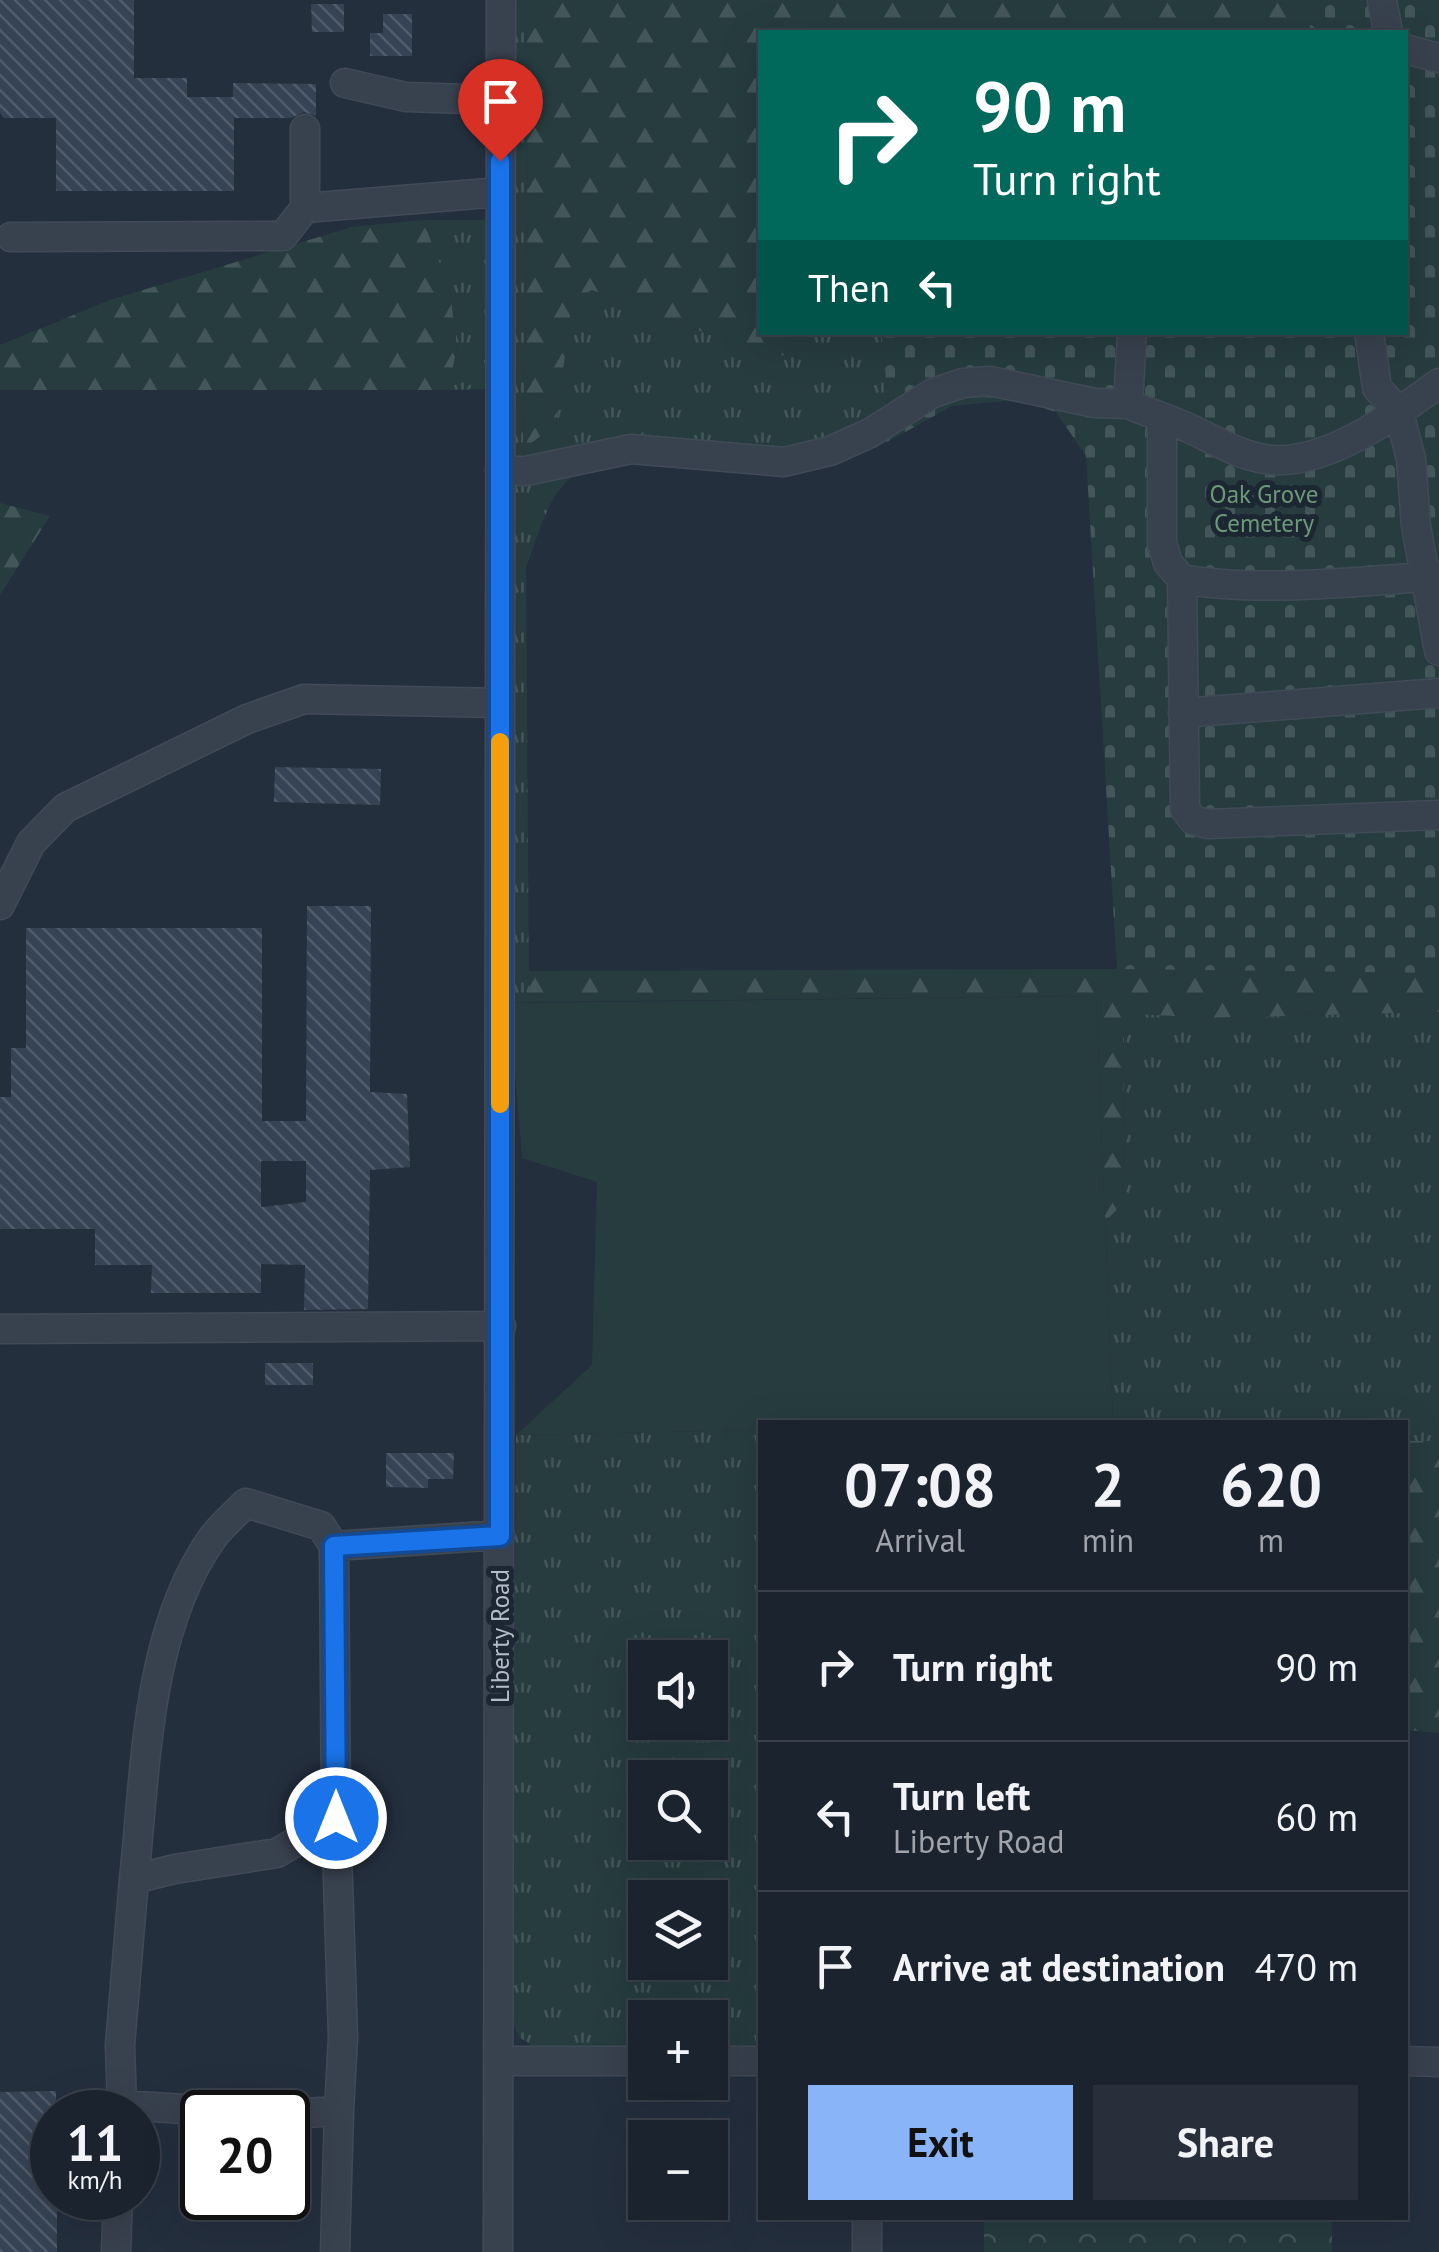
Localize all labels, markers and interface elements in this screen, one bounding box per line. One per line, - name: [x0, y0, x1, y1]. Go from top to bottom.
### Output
- pin: [458, 59, 543, 162]
- text: 90 m: [973, 61, 1126, 151]
- icon: right: [808, 70, 938, 200]
- icon: arrive: [473, 74, 528, 129]
- text: Turn right: [973, 149, 1161, 207]
- icon: left: [910, 260, 965, 315]
- text: Then: [808, 263, 890, 312]
- park label: Oak Grove Cemetery: [1210, 478, 1318, 539]
- text: 07:08: [844, 1445, 996, 1523]
- text: 2: [1091, 1445, 1125, 1523]
- text: 620: [1220, 1445, 1322, 1523]
- text: Arrival: [875, 1519, 965, 1561]
- text: min: [1082, 1519, 1134, 1561]
- text: m: [1258, 1519, 1284, 1561]
- street label: Liberty Road: [484, 1569, 516, 1703]
- icon: right: [808, 1639, 863, 1694]
- map controls: [628, 1640, 728, 2220]
- button: sound: [628, 1640, 728, 1740]
- text: Turn right: [893, 1642, 1053, 1691]
- text: 90 m: [1276, 1642, 1358, 1691]
- button: search: [628, 1760, 728, 1860]
- position arrow: [284, 1766, 388, 1870]
- text: Turn left: [893, 1771, 1030, 1820]
- icon: left: [808, 1789, 863, 1844]
- text: 60 m: [1276, 1792, 1358, 1841]
- text: Liberty Road: [893, 1820, 1064, 1862]
- button: layers: [628, 1880, 728, 1980]
- icon: arrive: [808, 1939, 863, 1994]
- text: Arrive at destination: [893, 1942, 1225, 1991]
- text: 470 m: [1255, 1942, 1358, 1991]
- button: +: [628, 2000, 728, 2100]
- button: Exit: [808, 2085, 1073, 2200]
- button: Share: [1093, 2085, 1358, 2200]
- speed limit sign: 20: [180, 2090, 310, 2220]
- text: 11: [67, 2110, 123, 2175]
- button: −: [628, 2120, 728, 2220]
- text: km/h: [68, 2164, 122, 2196]

